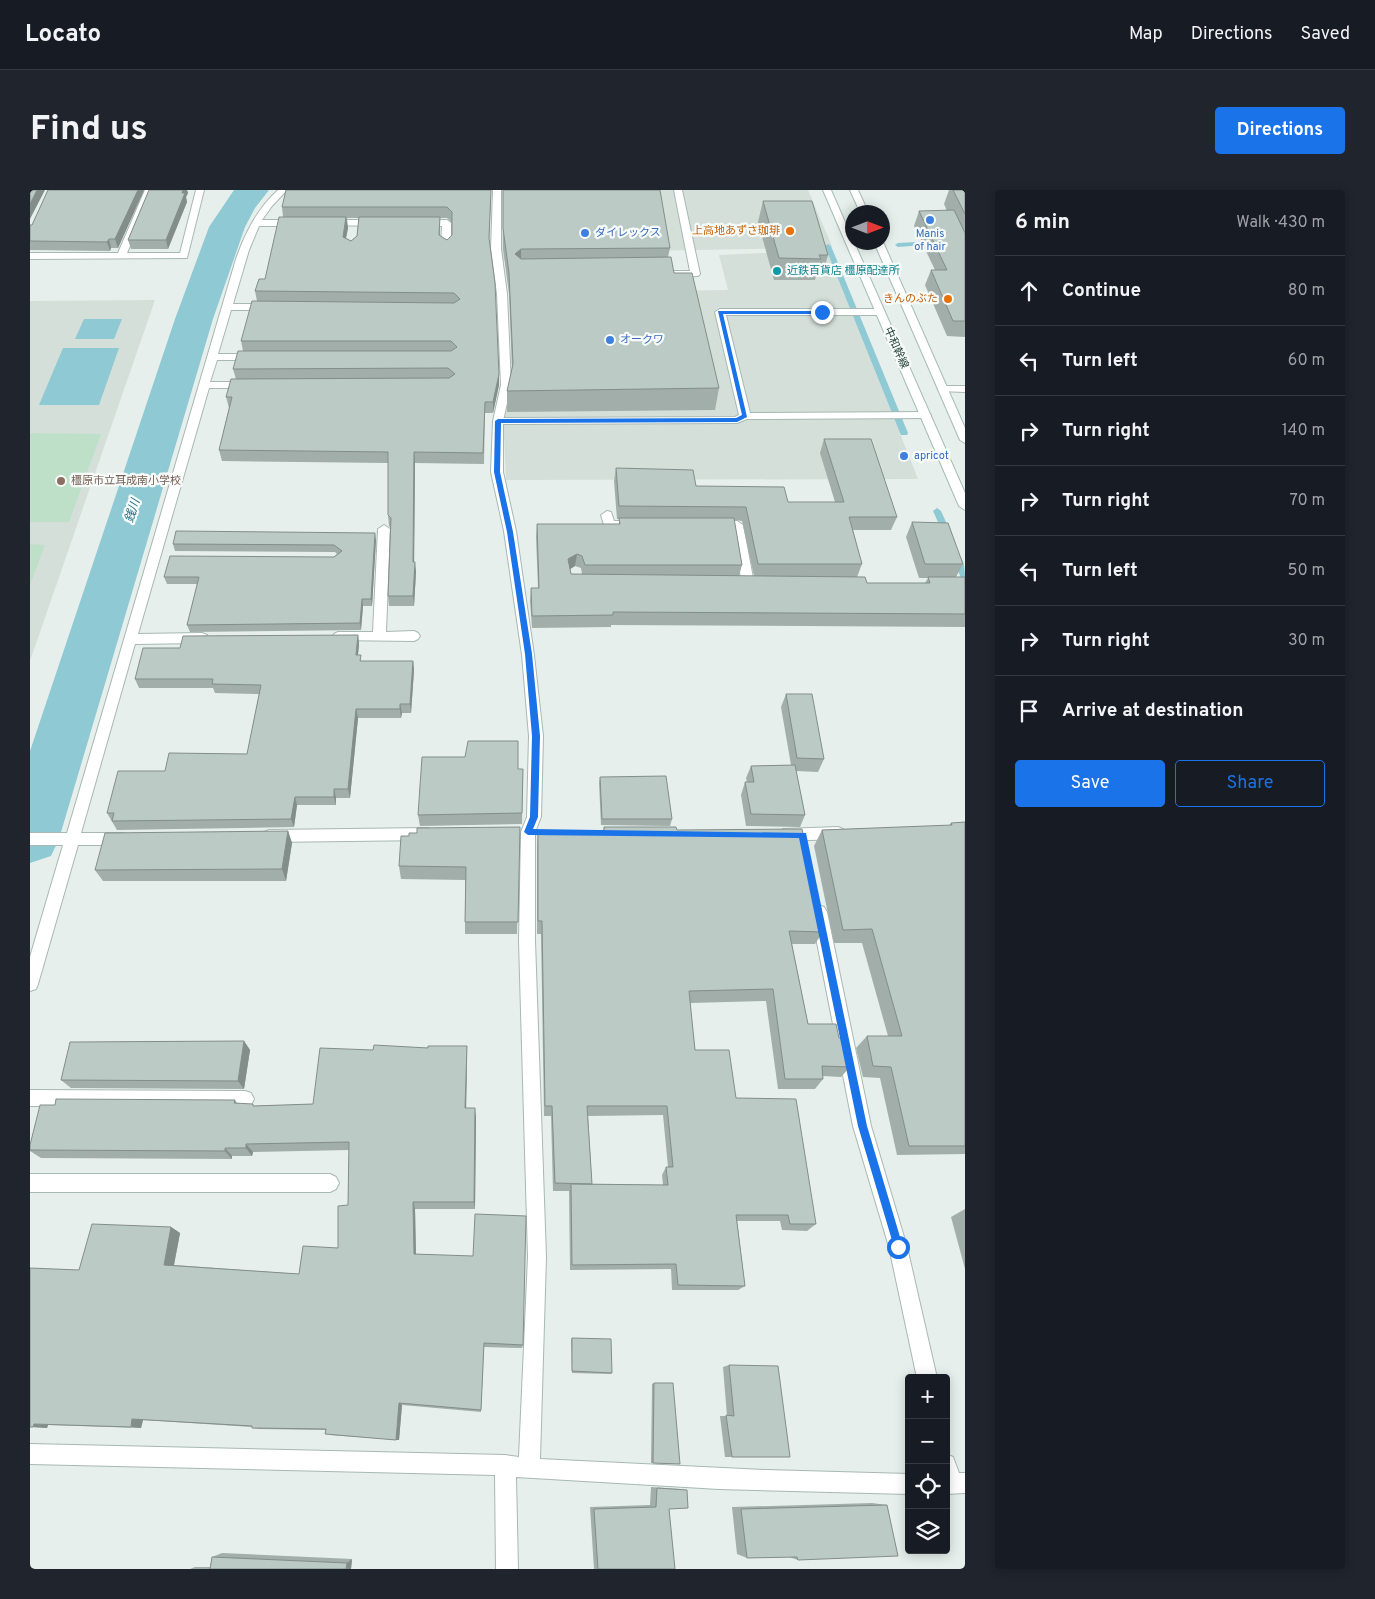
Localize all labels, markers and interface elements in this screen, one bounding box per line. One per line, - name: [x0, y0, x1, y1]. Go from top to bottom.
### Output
- text: Locato: [25, 20, 101, 50]
- text: Map: [1129, 23, 1163, 46]
- text: Directions: [1191, 23, 1273, 46]
- text: Saved: [1301, 23, 1350, 46]
- button: Directions: [1215, 107, 1345, 154]
- text: Find us: [30, 108, 148, 152]
- north arrow: [845, 205, 890, 250]
- text: 6 min: [1015, 209, 1070, 236]
- text: Walk · 430 m: [1236, 213, 1325, 233]
- marker: Manis of hair: [924, 214, 936, 226]
- place label: 上高地あずさ珈琲: [692, 224, 780, 238]
- marker: 上高地あずさ珈琲: [784, 225, 796, 237]
- place label: ダイレックス: [595, 226, 661, 240]
- marker: ダイレックス: [579, 227, 591, 239]
- place label: Manis of hair: [914, 227, 946, 254]
- place label: 近鉄百貨店 橿原配達所: [787, 264, 901, 278]
- marker: 近鉄百貨店 橿原配達所: [771, 265, 783, 277]
- icon: ahead: [1015, 277, 1043, 305]
- text: Continue: [1062, 279, 1141, 303]
- text: 80 m: [1288, 281, 1325, 301]
- place label: きんのぶた: [883, 292, 938, 306]
- marker: きんのぶた: [942, 293, 954, 305]
- route end: [811, 301, 834, 324]
- street label: 中和幹線: [881, 325, 911, 371]
- place label: オークワ: [620, 333, 664, 347]
- marker: オークワ: [604, 334, 616, 346]
- icon: left: [1015, 347, 1043, 375]
- text: Turn left: [1062, 349, 1138, 373]
- text: 60 m: [1288, 351, 1325, 371]
- icon: right: [1015, 417, 1043, 445]
- text: Turn right: [1062, 419, 1150, 443]
- text: 140 m: [1282, 421, 1325, 441]
- place label: apricot: [914, 449, 949, 463]
- marker: apricot: [898, 450, 910, 462]
- place label: 橿原市立耳成南小学校: [71, 474, 181, 488]
- marker: 橿原市立耳成南小学校: [55, 475, 67, 487]
- icon: right: [1015, 487, 1043, 515]
- text: Turn right: [1062, 489, 1150, 513]
- text: 70 m: [1290, 491, 1325, 511]
- water label: 銭川: [122, 495, 145, 525]
- icon: left: [1015, 557, 1043, 585]
- text: Turn left: [1062, 559, 1138, 583]
- text: 50 m: [1288, 561, 1325, 581]
- icon: right: [1015, 627, 1043, 655]
- text: Turn right: [1062, 629, 1150, 653]
- text: 30 m: [1288, 631, 1325, 651]
- icon: arrive: [1015, 697, 1043, 725]
- text: Arrive at destination: [1062, 699, 1243, 723]
- button: Save: [1015, 760, 1165, 807]
- button: Share: [1175, 760, 1325, 807]
- route start: [887, 1236, 910, 1259]
- map controls: [905, 1374, 950, 1554]
- button: +: [905, 1374, 950, 1419]
- button: −: [905, 1419, 950, 1464]
- button: locate: [905, 1464, 950, 1509]
- button: layers: [905, 1509, 950, 1554]

